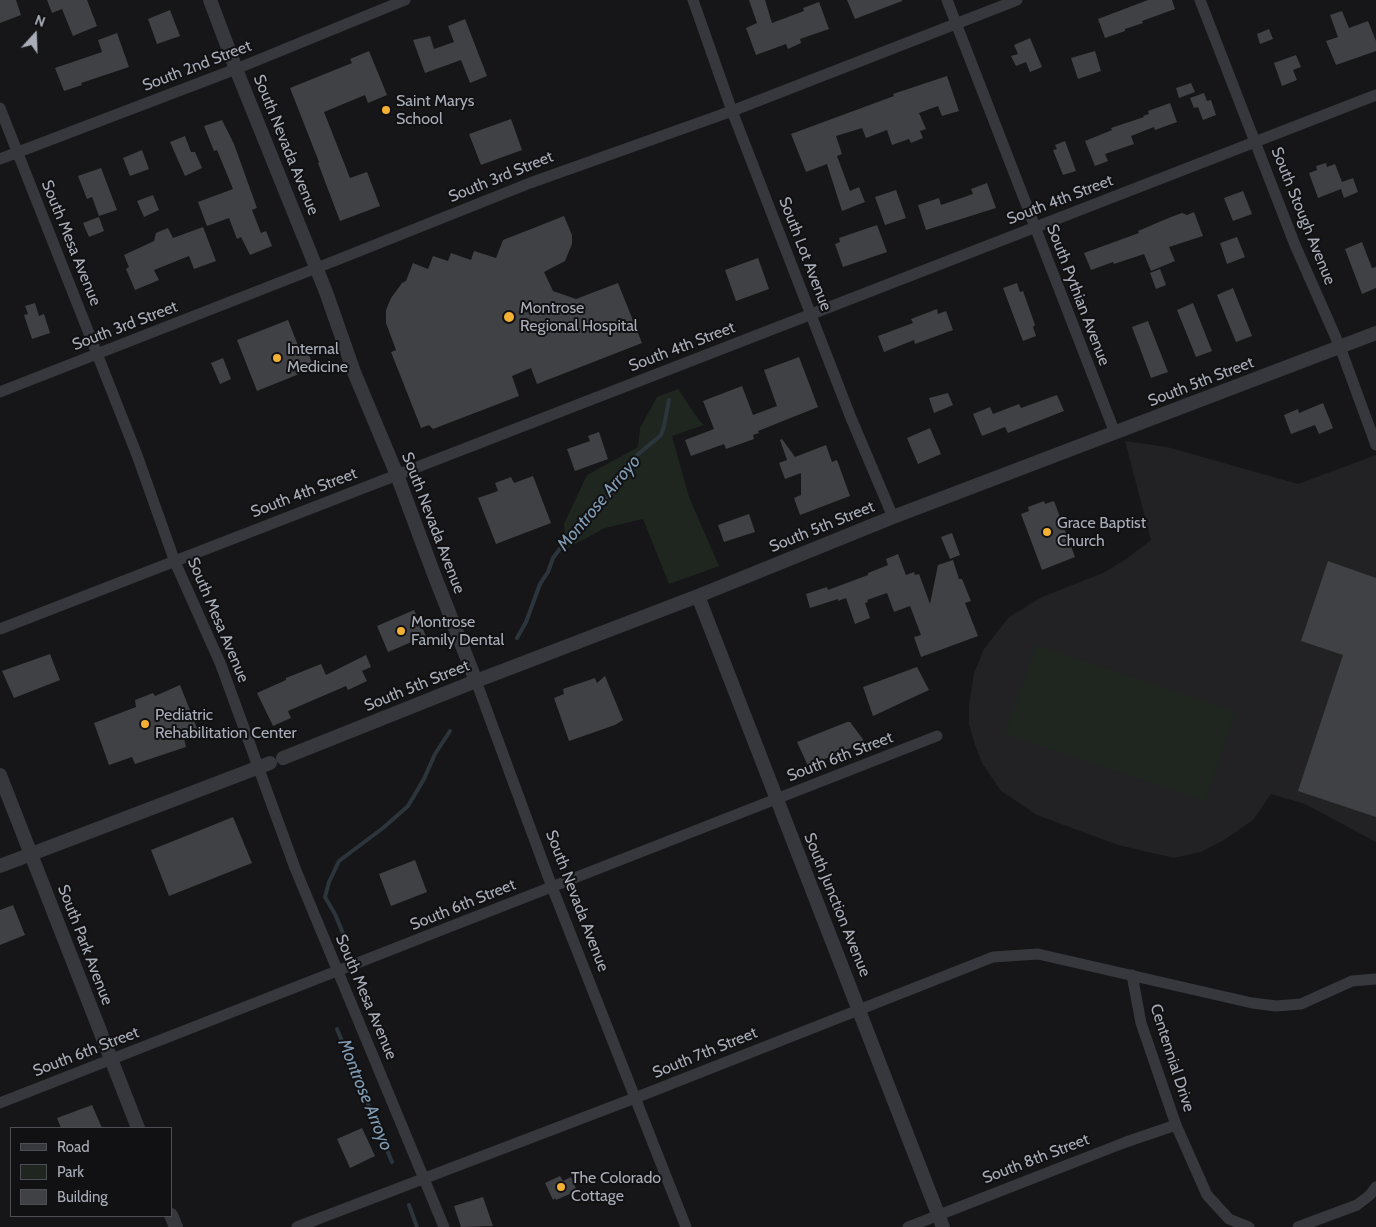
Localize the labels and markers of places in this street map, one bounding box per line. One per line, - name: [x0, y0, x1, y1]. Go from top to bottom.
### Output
- place label: Saint Marys School: [396, 91, 474, 129]
- marker: Saint Marys School: [380, 104, 392, 116]
- place label: Montrose Regional Hospital: [520, 298, 638, 336]
- marker: Montrose Regional Hospital: [502, 310, 516, 324]
- place label: Internal Medicine: [287, 339, 348, 377]
- marker: Internal Medicine: [271, 352, 283, 364]
- place label: Grace Baptist Church: [1057, 513, 1146, 551]
- marker: Grace Baptist Church: [1041, 526, 1053, 538]
- place label: Montrose Family Dental: [411, 612, 504, 650]
- marker: Montrose Family Dental: [395, 625, 407, 637]
- place label: Pediatric Rehabilitation Center: [155, 705, 297, 743]
- marker: Pediatric Rehabilitation Center: [139, 718, 151, 730]
- place label: The Colorado Cottage: [571, 1168, 661, 1206]
- marker: The Colorado Cottage: [555, 1181, 567, 1193]

